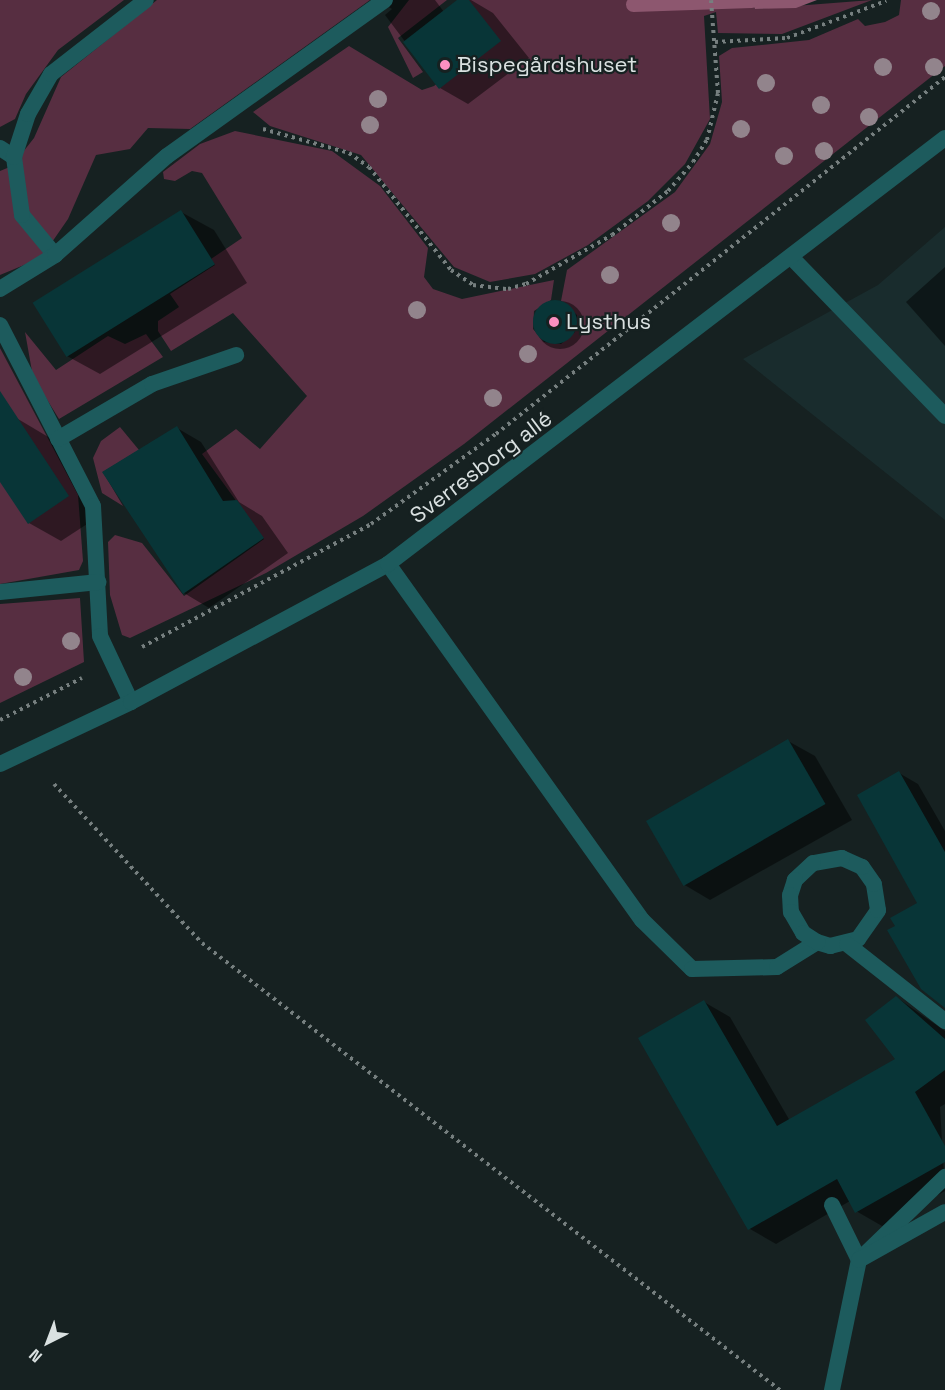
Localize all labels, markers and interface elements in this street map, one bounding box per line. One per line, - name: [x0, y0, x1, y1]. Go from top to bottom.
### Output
- place label: Bispegårdshuset: [457, 52, 637, 78]
- marker: Bispegårdshuset: [438, 58, 452, 72]
- place label: Lysthus: [566, 309, 651, 335]
- marker: Lysthus: [547, 315, 561, 329]
- street label: Sverresborg allé: [405, 405, 557, 529]
- north arrow: [18, 1312, 78, 1372]
- text: N: [25, 1344, 47, 1367]

